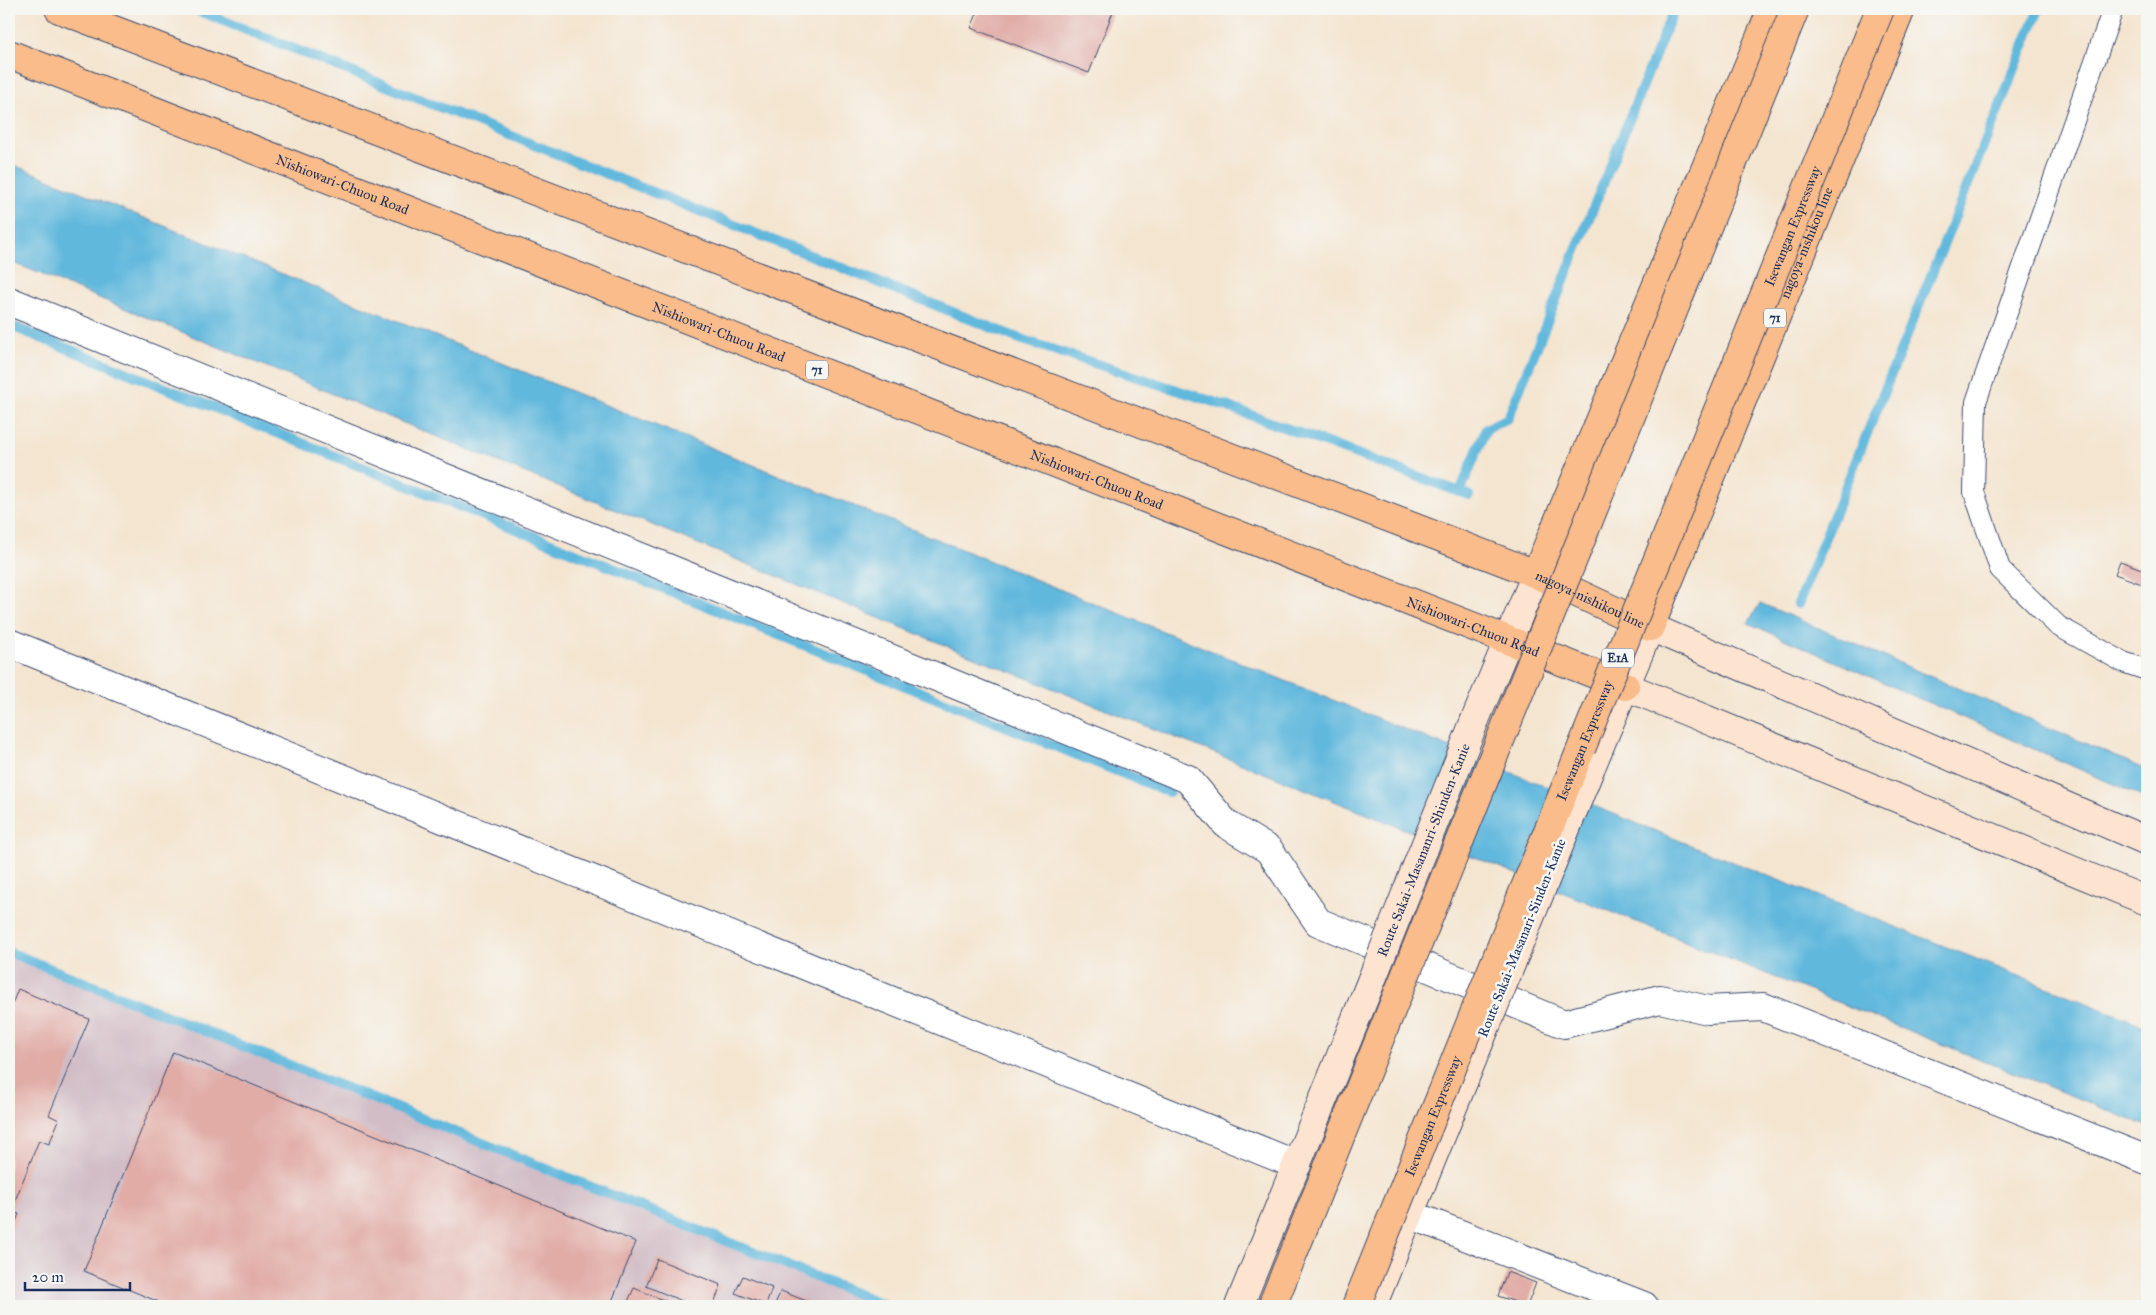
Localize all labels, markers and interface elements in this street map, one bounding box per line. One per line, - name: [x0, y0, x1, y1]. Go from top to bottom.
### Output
- street label: Nishiowari-Chuou Road: [273, 151, 411, 218]
- street label: Isewangan Expressway: [1760, 163, 1824, 289]
- street label: nagoya-nishikou line: [1776, 184, 1836, 301]
- street label: Nishiowari-Chuou Road: [650, 298, 788, 365]
- road number: 71: [1764, 308, 1786, 328]
- road number: 71: [806, 360, 828, 380]
- street label: Nishiowari-Chuou Road: [1028, 446, 1166, 513]
- street label: nagoya-nishikou line: [1533, 566, 1648, 632]
- street label: Nishiowari-Chuou Road: [1404, 593, 1542, 660]
- road number: E1A: [1602, 648, 1634, 668]
- street label: Isewangan Expressway: [1553, 677, 1617, 803]
- street label: Route Sakai-Masananri-Shinden-Kanie: [1373, 741, 1473, 959]
- street label: Route Sakai-Masanari-Sinden-Kanie: [1474, 836, 1570, 1040]
- street label: Isewangan Expressway: [1401, 1053, 1465, 1179]
- scale bar: [25, 1260, 130, 1292]
- text: 20 m: [32, 1268, 64, 1286]

